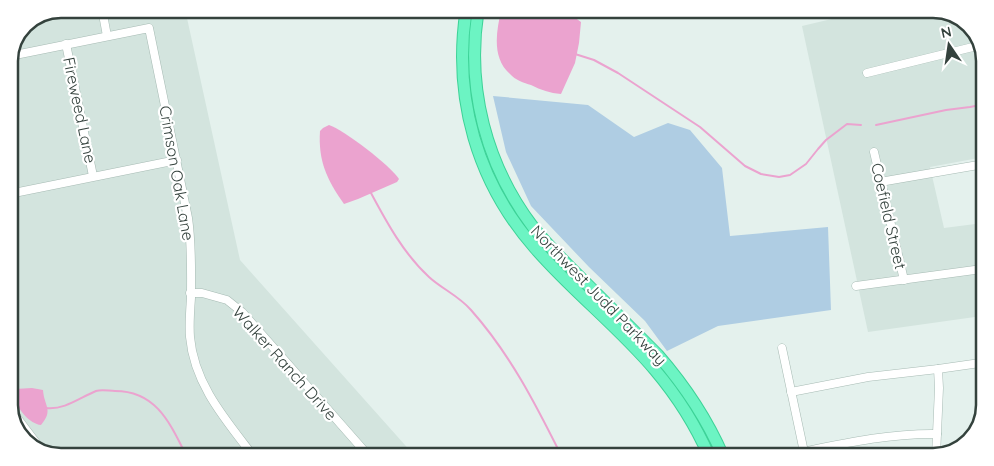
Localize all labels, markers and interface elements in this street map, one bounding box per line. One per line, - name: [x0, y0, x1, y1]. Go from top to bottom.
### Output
- north arrow: [924, 20, 974, 70]
- text: N: [939, 22, 953, 42]
- street label: Fireweed Lane: [59, 55, 101, 165]
- street label: Crimson Oak Lane: [155, 104, 199, 242]
- street label: Coefield Street: [867, 161, 911, 271]
- street label: Northwest Judd Parkway: [527, 221, 671, 369]
- street label: Walker Ranch Drive: [229, 302, 341, 424]

